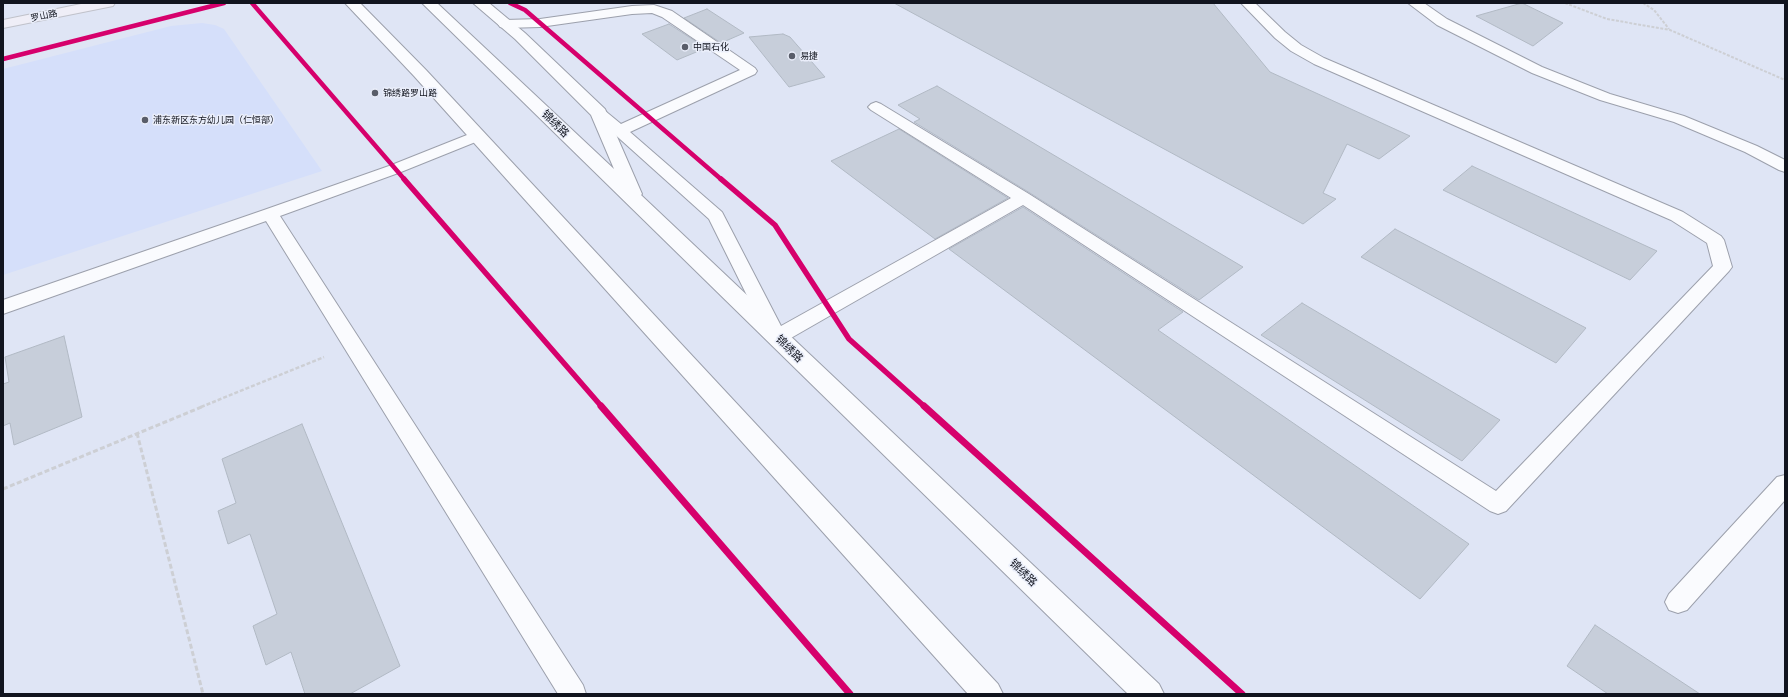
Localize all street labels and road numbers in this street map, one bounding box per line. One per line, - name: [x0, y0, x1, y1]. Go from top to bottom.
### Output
- street label: 罗山路: [30, 8, 58, 24]
- street label: 锦绣路: [539, 108, 571, 140]
- street label: 锦绣路: [773, 333, 805, 365]
- street label: 锦绣路: [1007, 557, 1039, 589]

